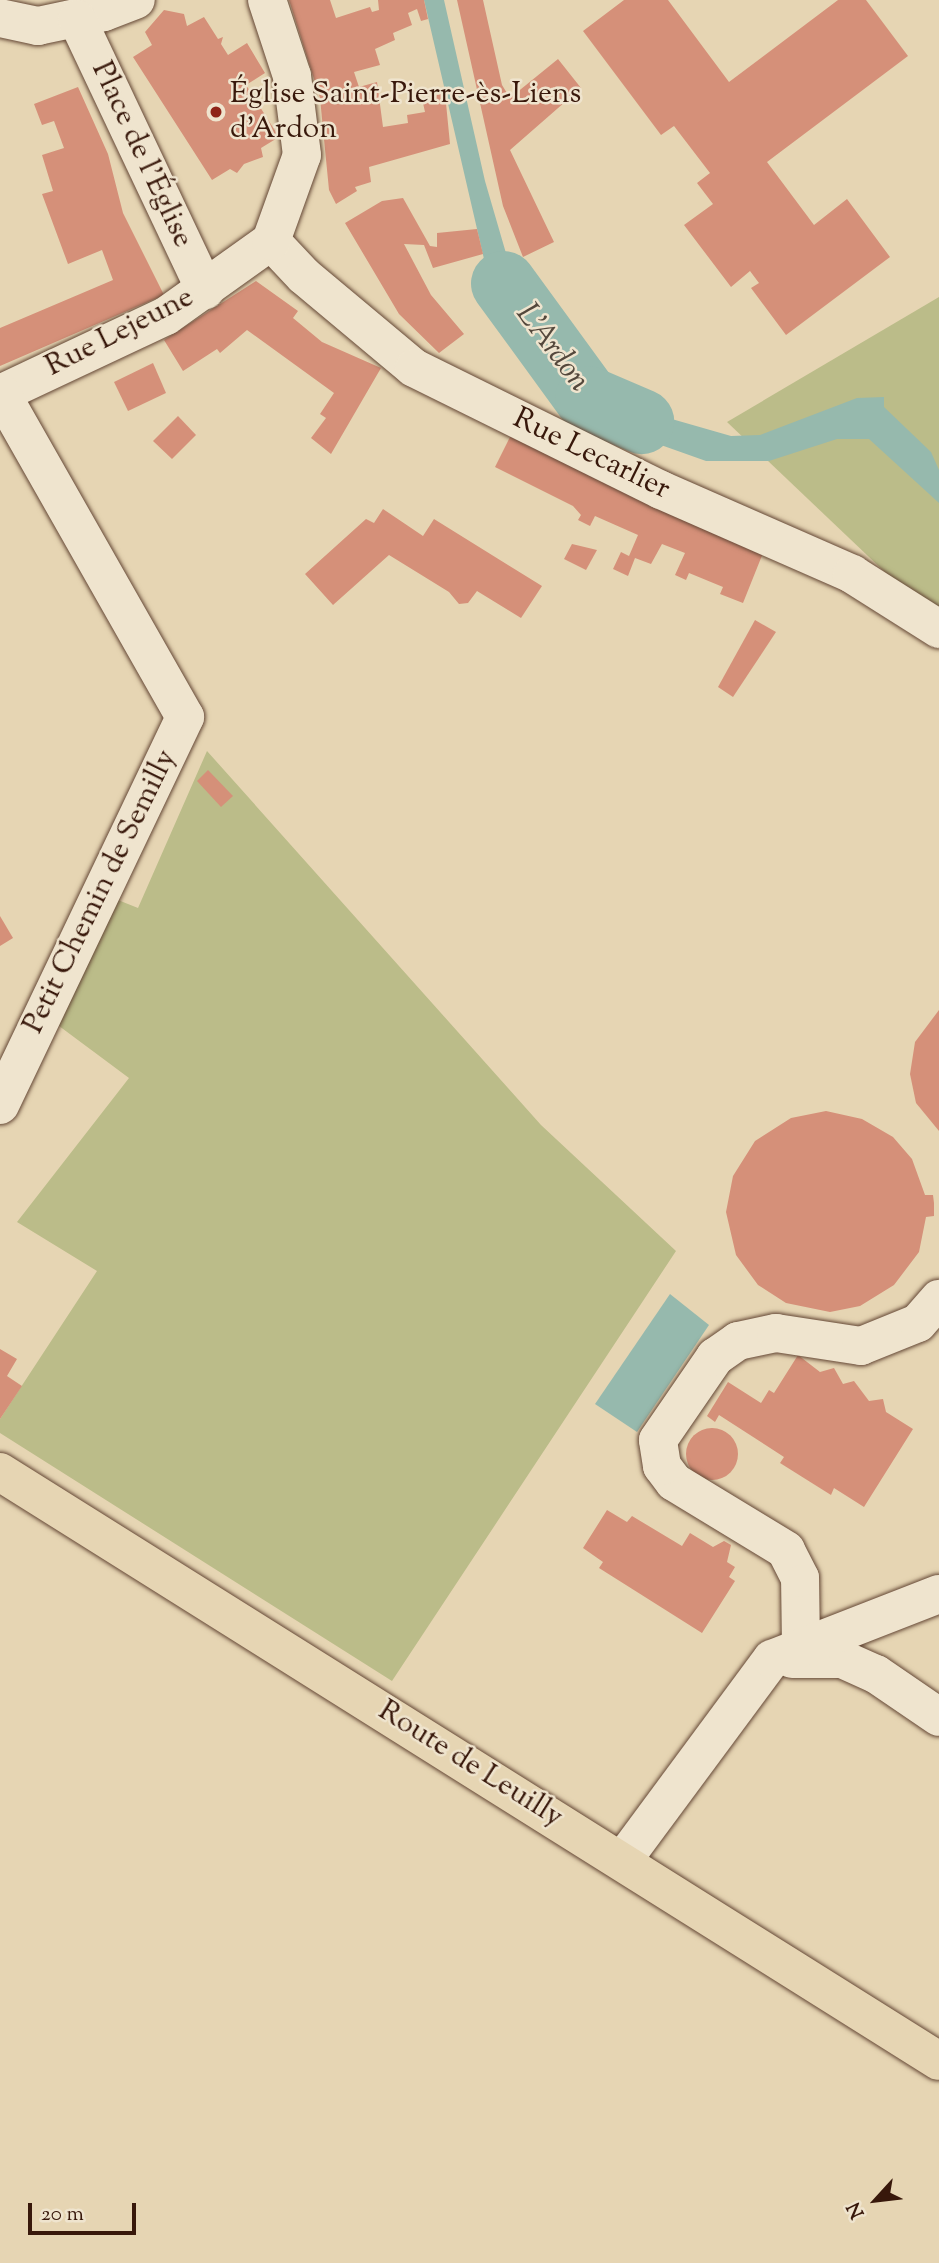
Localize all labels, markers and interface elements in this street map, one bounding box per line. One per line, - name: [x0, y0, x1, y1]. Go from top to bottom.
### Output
- street label: Place de l'Église: [82, 56, 200, 254]
- place label: Église Saint-Pierre-ès-Liens d'Ardon: [230, 77, 581, 148]
- marker: Église Saint-Pierre-ès-Liens d'Ardon: [208, 104, 224, 120]
- street label: Rue Lejeune: [40, 280, 200, 386]
- water label: L'Ardon: [506, 296, 598, 400]
- street label: Rue Lecarlier: [507, 401, 675, 509]
- street label: Petit Chemin de Semilly: [17, 744, 185, 1040]
- street label: Route de Leuilly: [371, 1694, 569, 1836]
- north arrow: [841, 2165, 911, 2235]
- scale bar: [32, 2190, 140, 2234]
- text: N: [841, 2197, 872, 2223]
- text: 20 m: [41, 2200, 84, 2230]

